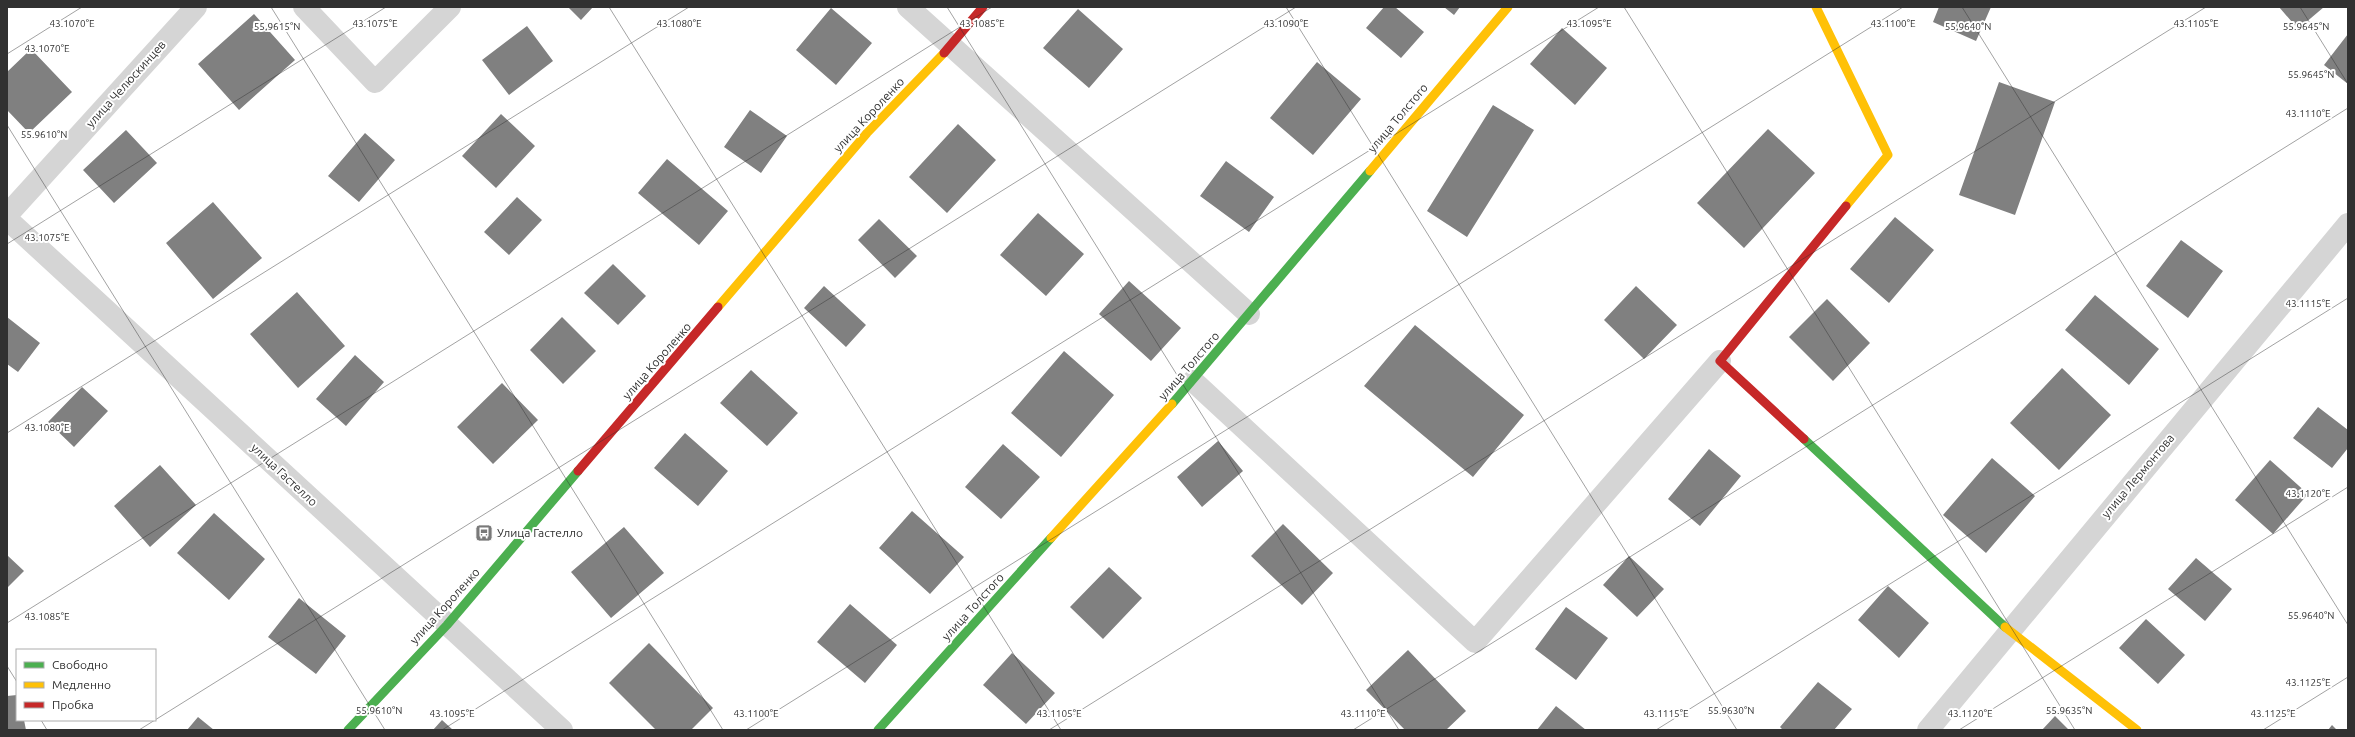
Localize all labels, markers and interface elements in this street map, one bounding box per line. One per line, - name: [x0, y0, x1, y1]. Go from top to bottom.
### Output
- text: 43.1070°E: [49, 18, 95, 29]
- text: 43.1075°E: [352, 18, 398, 29]
- text: 43.1080°E: [656, 18, 702, 29]
- text: 43.1085°E: [959, 18, 1005, 29]
- text: 43.1090°E: [1263, 18, 1309, 29]
- text: 43.1095°E: [1566, 18, 1612, 29]
- text: 43.1100°E: [1870, 18, 1916, 29]
- text: 43.1105°E: [2173, 18, 2219, 29]
- text: 55.9615°N: [254, 21, 300, 32]
- text: 55.9640°N: [1945, 21, 1991, 32]
- text: 55.9645°N: [2283, 21, 2329, 32]
- street label: улица Челюскинцев: [83, 38, 168, 130]
- text: 43.1070°E: [24, 43, 70, 54]
- text: 55.9645°N: [2288, 69, 2334, 80]
- street label: улица Короленко: [831, 75, 907, 155]
- street label: улица Толстого: [1365, 81, 1430, 155]
- text: 43.1110°E: [2285, 108, 2331, 119]
- text: 55.9610°N: [21, 129, 67, 140]
- text: 43.1075°E: [24, 232, 70, 243]
- text: 43.1115°E: [2285, 298, 2331, 309]
- street label: улица Короленко: [620, 320, 693, 402]
- street label: улица Толстого: [1156, 329, 1222, 402]
- text: 43.1080°E: [24, 422, 70, 433]
- street label: улица Лермонтова: [2099, 431, 2176, 520]
- street label: улица Гастелло: [249, 441, 320, 509]
- text: 43.1120°E: [2285, 488, 2331, 499]
- bus stop icon: Улица Гастелло: [474, 523, 494, 543]
- place label: Улица Гастелло: [497, 526, 583, 539]
- street label: улица Короленко: [407, 565, 482, 646]
- street label: улица Толстого: [939, 570, 1006, 643]
- text: 55.9640°N: [2288, 610, 2334, 621]
- text: 43.1085°E: [24, 611, 70, 622]
- legend: [16, 649, 156, 721]
- text: Свободно: [52, 658, 108, 671]
- text: 43.1125°E: [2285, 677, 2331, 688]
- text: Медленно: [52, 678, 111, 691]
- text: Пробка: [52, 698, 94, 711]
- text: 55.9610°N: [356, 705, 402, 716]
- text: 55.9630°N: [1708, 705, 1754, 716]
- text: 55.9635°N: [2046, 705, 2092, 716]
- text: 43.1095°E: [429, 708, 475, 719]
- text: 43.1100°E: [733, 708, 779, 719]
- text: 43.1105°E: [1036, 708, 1082, 719]
- text: 43.1110°E: [1340, 708, 1386, 719]
- text: 43.1115°E: [1643, 708, 1689, 719]
- text: 43.1120°E: [1947, 708, 1993, 719]
- text: 43.1125°E: [2250, 708, 2296, 719]

